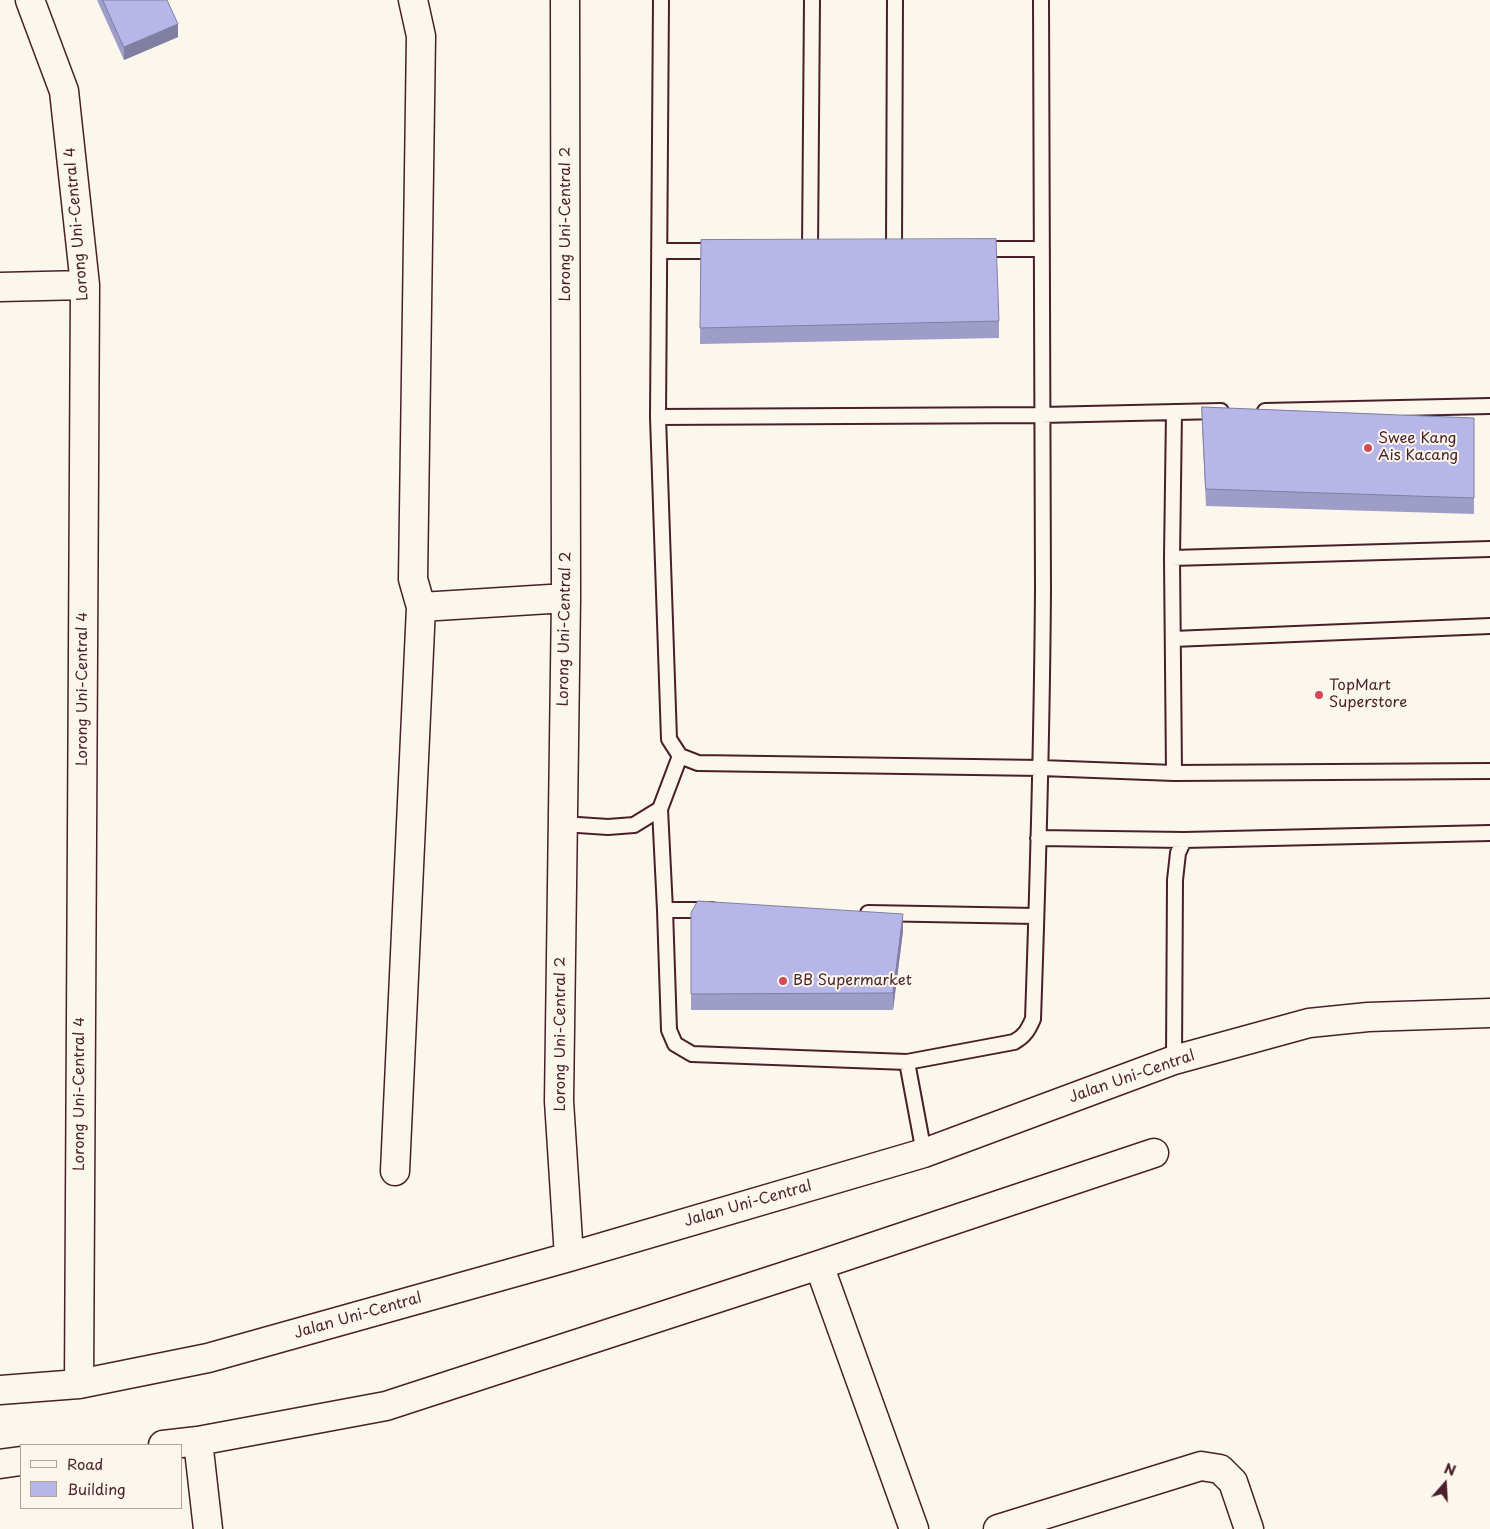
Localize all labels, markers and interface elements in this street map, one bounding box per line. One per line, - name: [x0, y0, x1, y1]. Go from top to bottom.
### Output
- street label: Lorong Uni-Central 4: [61, 146, 93, 302]
- street label: Lorong Uni-Central 2: [557, 147, 575, 301]
- place label: Swee Kang Ais Kacang: [1378, 430, 1458, 465]
- marker: Swee Kang Ais Kacang: [1362, 442, 1374, 454]
- street label: Lorong Uni-Central 2: [555, 551, 575, 707]
- street label: Lorong Uni-Central 4: [74, 612, 92, 766]
- place label: TopMart Superstore: [1329, 677, 1407, 712]
- marker: TopMart Superstore: [1313, 689, 1325, 701]
- street label: Lorong Uni-Central 2: [552, 957, 570, 1111]
- place label: BB Supermarket: [793, 972, 912, 990]
- marker: BB Supermarket: [777, 975, 789, 987]
- street label: Lorong Uni-Central 4: [71, 1017, 89, 1171]
- street label: Jalan Uni-Central: [1067, 1047, 1197, 1107]
- street label: Jalan Uni-Central: [682, 1177, 814, 1231]
- street label: Jalan Uni-Central: [292, 1289, 424, 1343]
- legend: [20, 1444, 182, 1509]
- text: Road: [67, 1452, 103, 1475]
- text: N: [1441, 1458, 1459, 1481]
- north arrow: [1420, 1459, 1470, 1509]
- text: Building: [67, 1477, 126, 1500]

